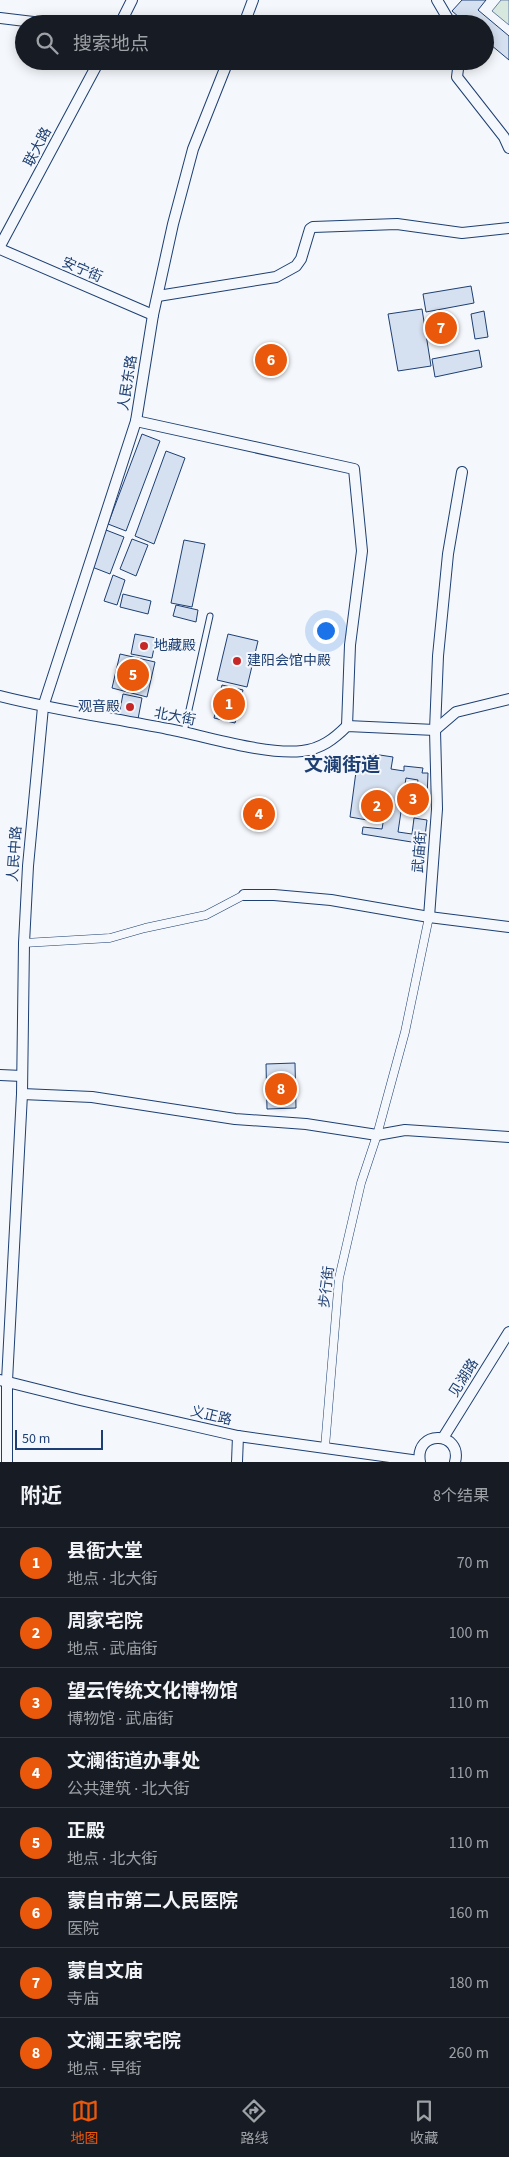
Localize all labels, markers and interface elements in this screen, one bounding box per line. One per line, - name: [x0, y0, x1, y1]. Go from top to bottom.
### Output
- search box: [15, 15, 494, 70]
- icon: search: [33, 29, 61, 57]
- text: 搜索地点: [73, 31, 149, 58]
- street label: 联大路: [19, 124, 57, 170]
- street label: 安宁街: [59, 253, 105, 287]
- pin: 7: [425, 309, 457, 347]
- pin: 6: [255, 341, 287, 379]
- street label: 人民东路: [114, 354, 142, 412]
- your location: [313, 618, 339, 644]
- place label: 地藏殿: [154, 636, 196, 656]
- marker: 地藏殿: [138, 640, 150, 652]
- place label: 建阳会馆中殿: [247, 651, 331, 671]
- marker: 建阳会馆中殿: [231, 655, 243, 667]
- pin: 5: [117, 656, 149, 694]
- pin: 1: [213, 685, 245, 723]
- place label: 观音殿: [78, 697, 120, 717]
- marker: 观音殿: [124, 701, 136, 713]
- street label: 北大街: [152, 703, 198, 731]
- district label: 文澜街道: [304, 752, 380, 779]
- pin: 3: [397, 780, 429, 818]
- pin: 2: [361, 787, 393, 825]
- pin: 4: [243, 795, 275, 833]
- street label: 人民中路: [3, 825, 27, 883]
- street label: 武庙街: [408, 830, 432, 874]
- pin: 8: [265, 1070, 297, 1108]
- street label: 步行街: [315, 1265, 339, 1309]
- street label: 见湖路: [444, 1355, 484, 1401]
- street label: 义正路: [188, 1402, 234, 1430]
- scale bar: [15, 1427, 102, 1450]
- text: 50 m: [22, 1429, 50, 1449]
- text: 附近: [20, 1481, 62, 1511]
- text: 8个结果: [433, 1485, 489, 1507]
- text: 县衙大堂: [67, 1538, 143, 1565]
- text: 1: [32, 1552, 40, 1574]
- text: 70 m: [457, 1552, 489, 1574]
- text: 地点 · 北大街: [67, 1568, 157, 1590]
- text: 周家宅院: [67, 1608, 143, 1635]
- text: 2: [32, 1622, 40, 1644]
- text: 100 m: [449, 1622, 489, 1644]
- text: 地点 · 武庙街: [67, 1638, 157, 1660]
- text: 望云传统文化博物馆: [67, 1678, 238, 1705]
- text: 3: [32, 1692, 40, 1714]
- text: 110 m: [449, 1692, 489, 1714]
- text: 博物馆 · 武庙街: [67, 1708, 173, 1730]
- text: 文澜街道办事处: [67, 1748, 200, 1775]
- text: 4: [32, 1762, 40, 1784]
- text: 110 m: [449, 1762, 489, 1784]
- text: 公共建筑 · 北大街: [67, 1778, 189, 1800]
- text: 正殿: [67, 1818, 105, 1845]
- text: 5: [32, 1832, 40, 1854]
- text: 110 m: [449, 1832, 489, 1854]
- text: 地点 · 北大街: [67, 1848, 157, 1870]
- text: 蒙自市第二人民医院: [67, 1888, 238, 1915]
- text: 6: [32, 1902, 40, 1924]
- text: 160 m: [449, 1902, 489, 1924]
- text: 医院: [67, 1918, 99, 1940]
- text: 蒙自文庙: [67, 1958, 143, 1985]
- text: 7: [32, 1972, 40, 1994]
- text: 180 m: [449, 1972, 489, 1994]
- text: 寺庙: [67, 1988, 99, 2010]
- text: 文澜王家宅院: [67, 2028, 181, 2055]
- text: 8: [32, 2042, 40, 2064]
- text: 260 m: [449, 2042, 489, 2064]
- text: 地点 · 早街: [67, 2058, 141, 2080]
- tab: 地图: [71, 2097, 99, 2149]
- tab: 路线: [240, 2097, 268, 2149]
- tab: 收藏: [410, 2097, 438, 2149]

